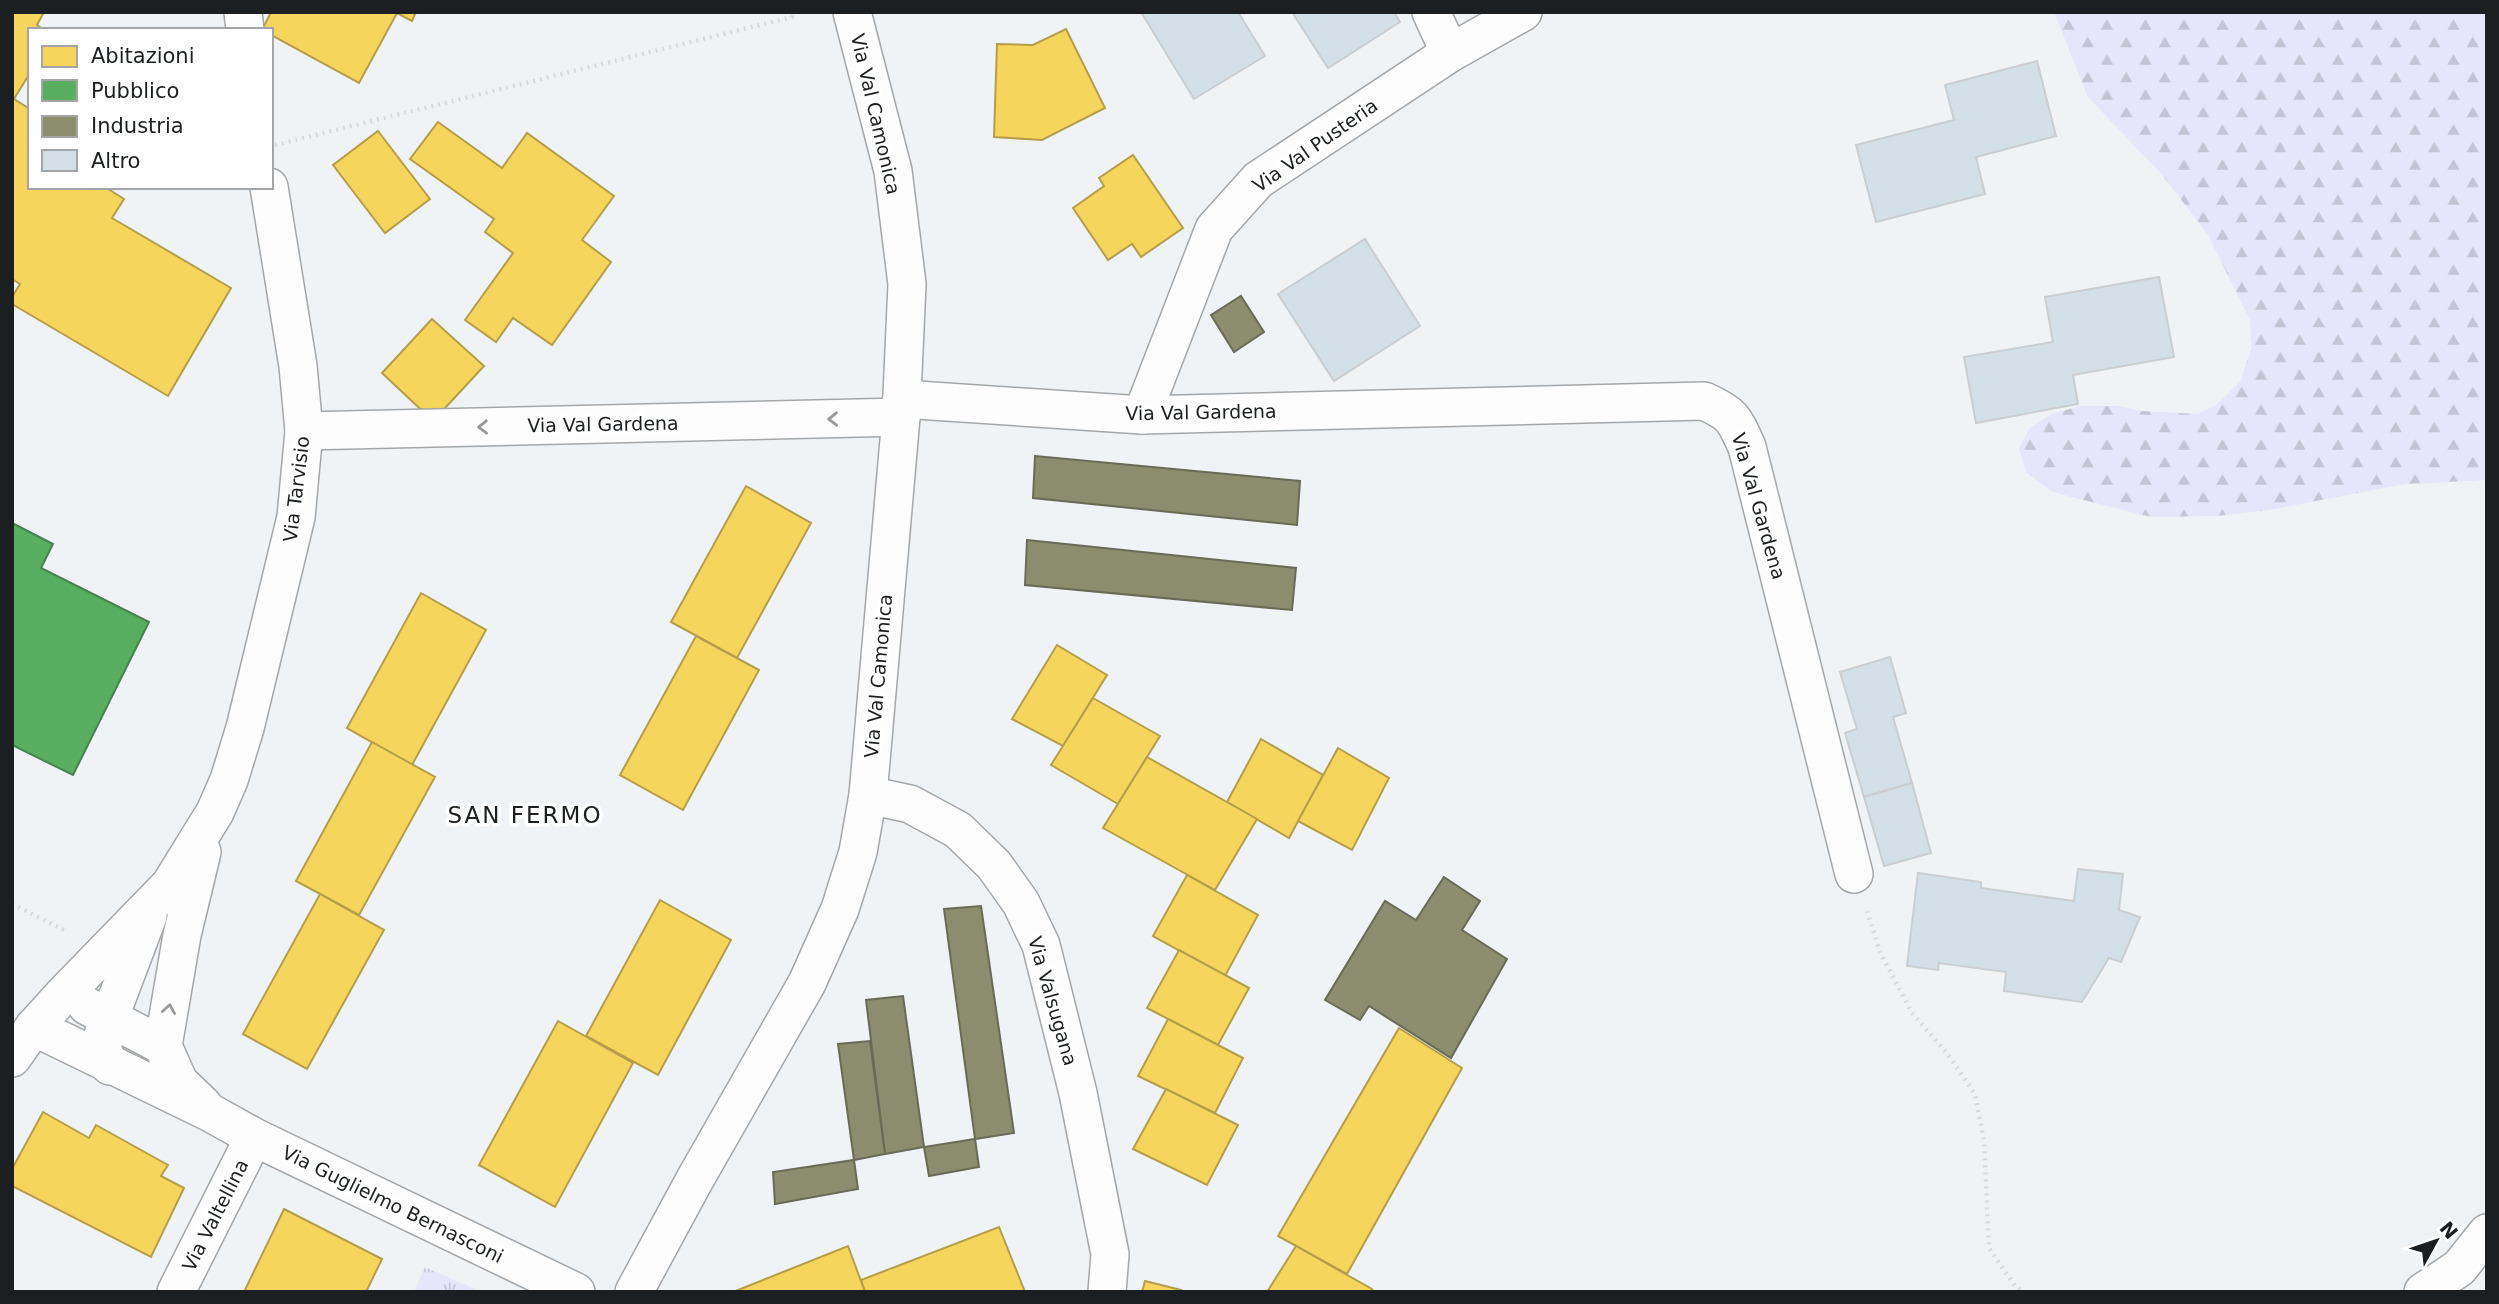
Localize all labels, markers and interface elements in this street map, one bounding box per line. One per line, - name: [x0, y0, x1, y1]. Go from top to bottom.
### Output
- legend: [28, 28, 273, 189]
- street label: Via Val Camonica: [847, 31, 905, 197]
- text: Abitazioni: [91, 44, 194, 68]
- text: Pubblico: [91, 79, 179, 103]
- street label: Via Val Pusteria: [1248, 94, 1382, 196]
- text: Industria: [91, 114, 184, 138]
- text: Altro: [91, 149, 140, 173]
- street label: Via Val Gardena: [1125, 400, 1277, 424]
- one-way arrow: [827, 411, 838, 427]
- street label: Via Val Gardena: [527, 412, 679, 436]
- one-way arrow: [477, 419, 488, 435]
- street label: Via Val Gardena: [1728, 430, 1790, 582]
- street label: Via Tarvisio: [279, 435, 313, 543]
- street label: Via Val Camonica: [860, 593, 896, 759]
- district label: SAN FERMO: [448, 802, 602, 828]
- street label: Via Valsugana: [1024, 934, 1082, 1068]
- one-way arrow: [161, 1003, 176, 1015]
- street label: Via Guglielmo Bernasconi: [279, 1141, 507, 1267]
- street label: Via Valtellina: [177, 1155, 253, 1275]
- north arrow: [2401, 1206, 2471, 1276]
- text: N: [2435, 1217, 2463, 1243]

